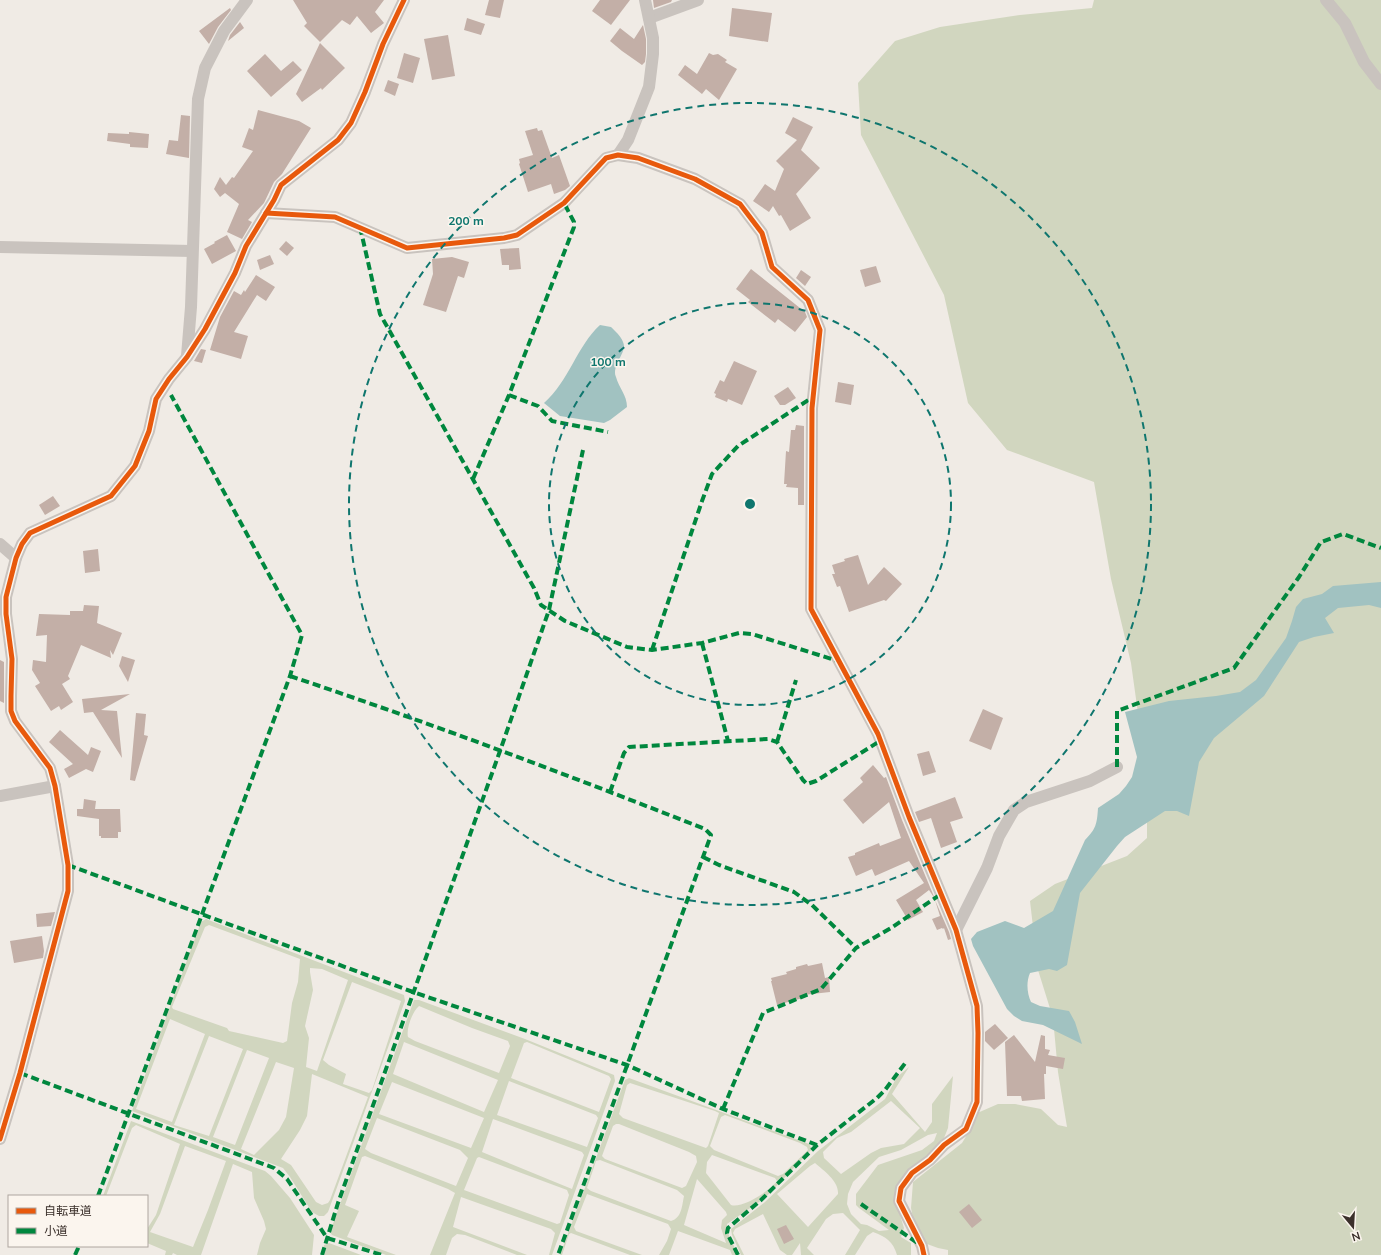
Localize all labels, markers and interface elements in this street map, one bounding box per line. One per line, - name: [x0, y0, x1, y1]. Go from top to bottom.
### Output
- text: 200 m: [448, 213, 484, 228]
- text: 100 m: [590, 354, 626, 369]
- centre of rings: [743, 497, 757, 511]
- legend: [8, 1195, 148, 1247]
- text: 自転車道: [44, 1203, 92, 1218]
- north arrow: [1333, 1207, 1373, 1247]
- text: 小道: [44, 1223, 68, 1238]
- text: N: [1350, 1229, 1362, 1244]

